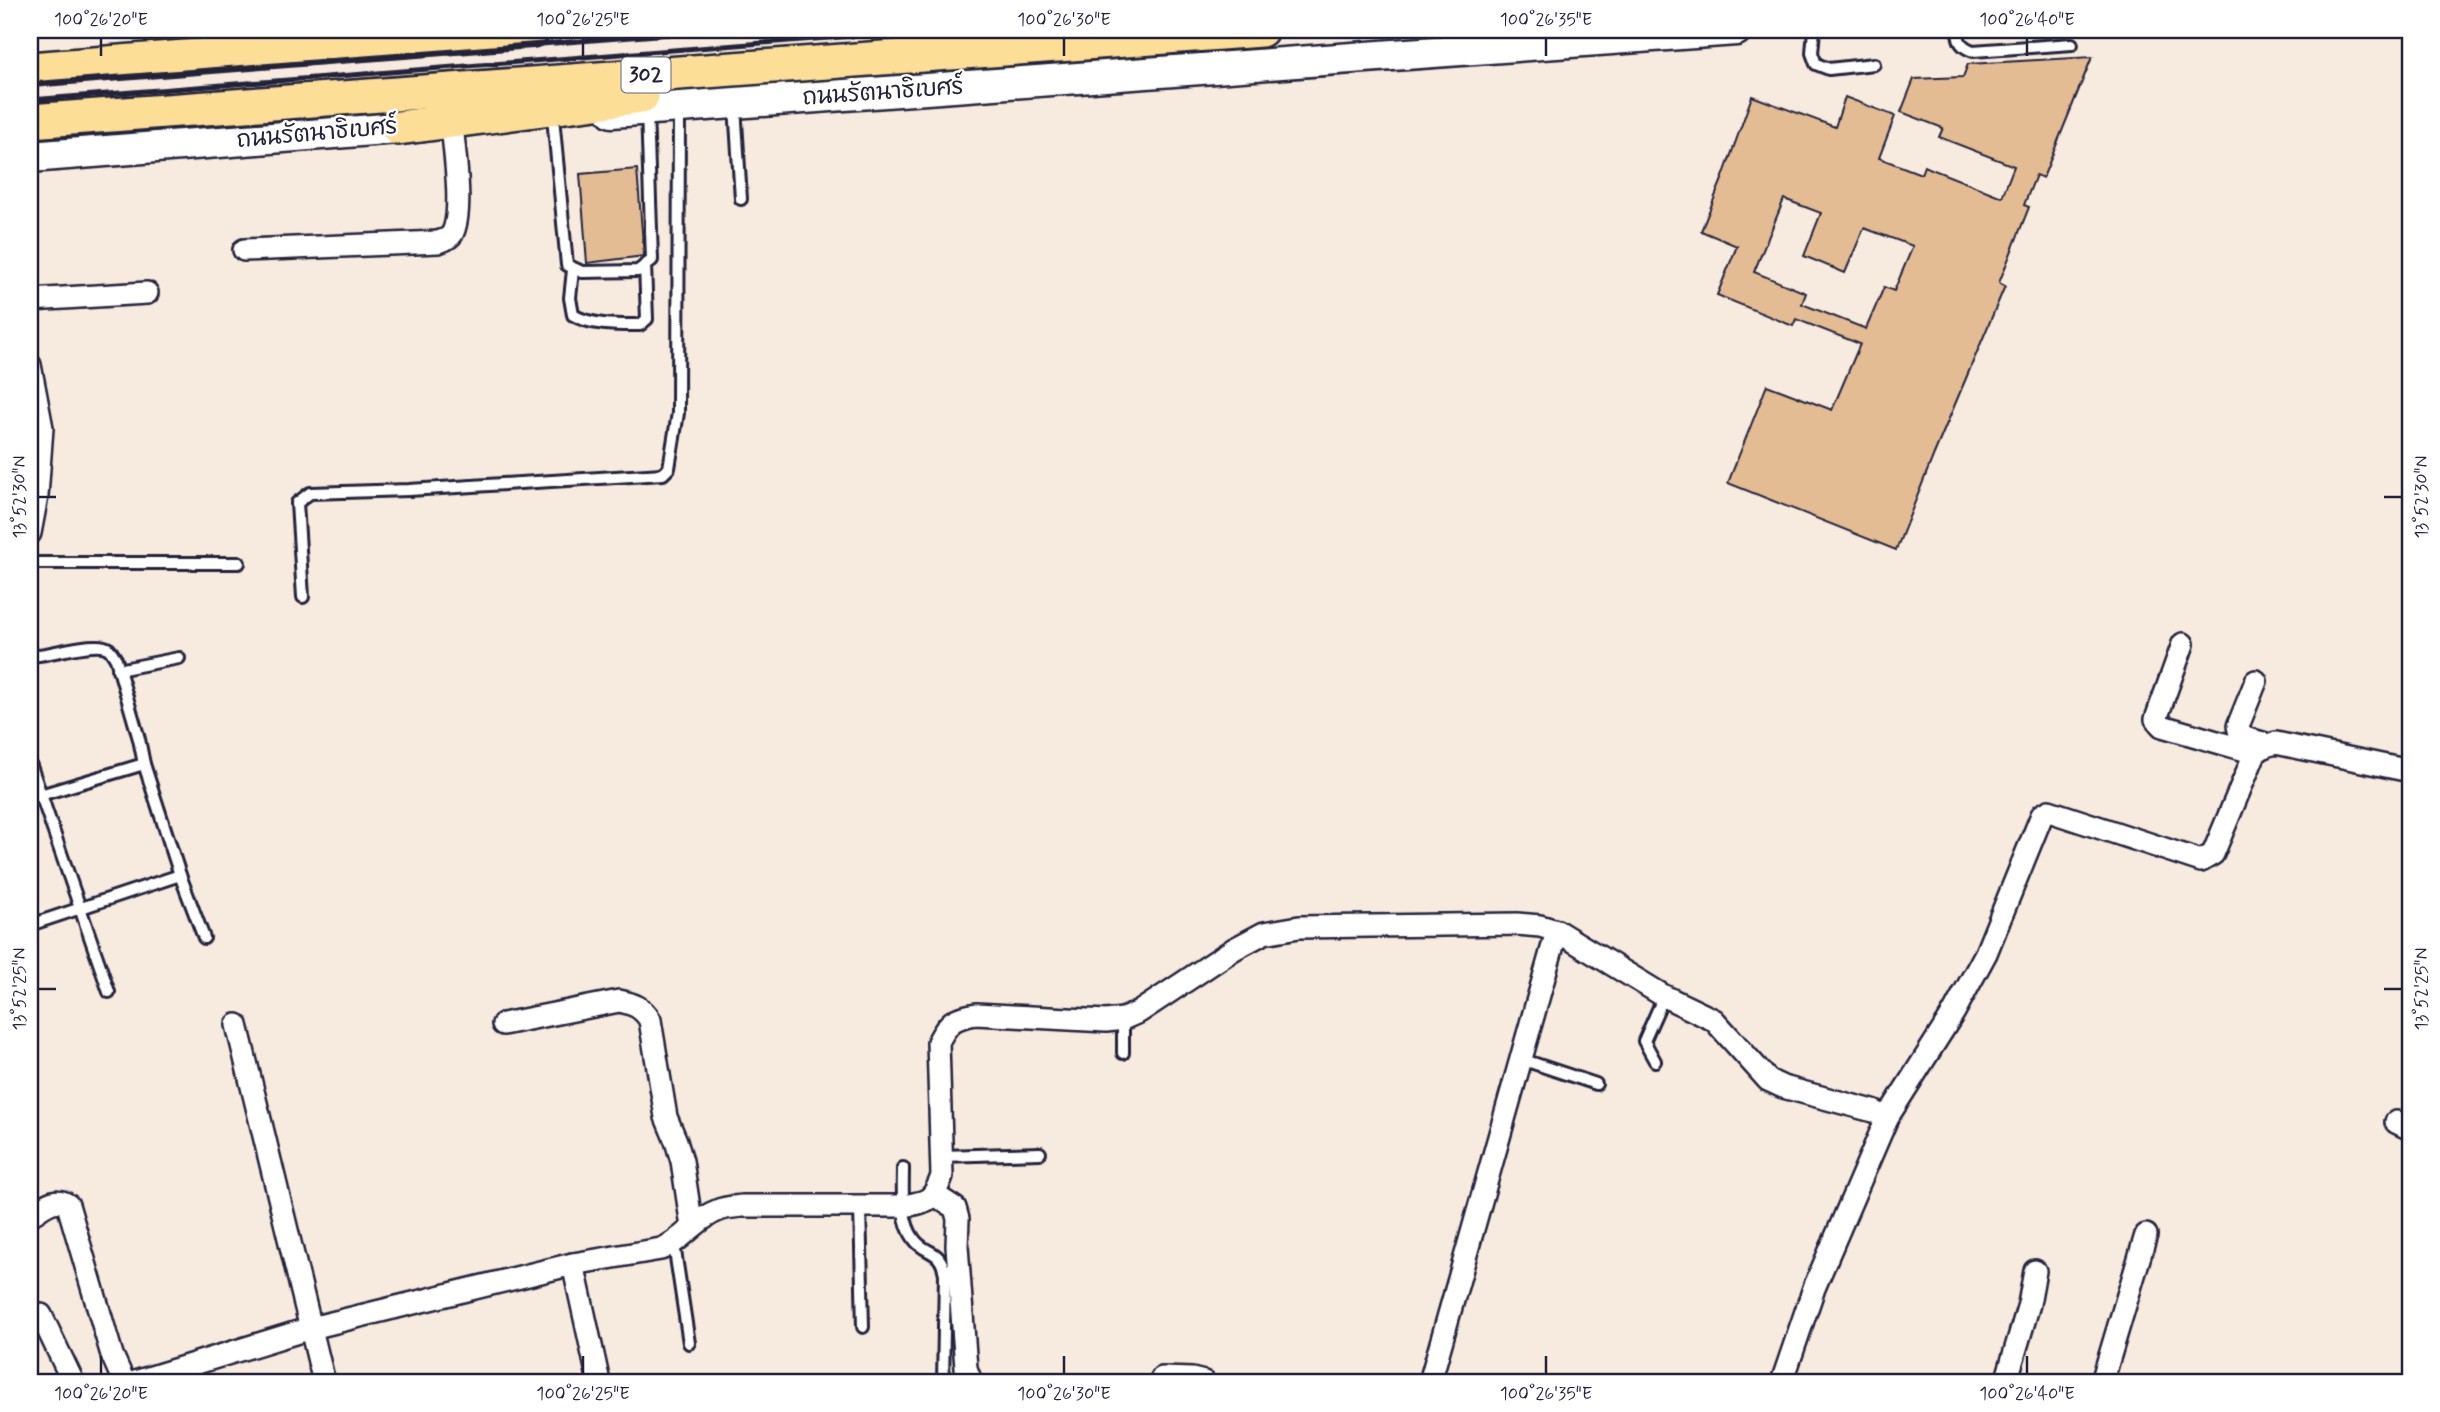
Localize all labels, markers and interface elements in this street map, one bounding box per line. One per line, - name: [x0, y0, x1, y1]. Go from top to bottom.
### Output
- text: 100°26'20"E: [54, 8, 148, 32]
- text: 100°26'25"E: [536, 8, 630, 32]
- text: 100°26'30"E: [1017, 8, 1111, 32]
- text: 100°26'35"E: [1500, 8, 1592, 32]
- text: 100°26'40"E: [1979, 8, 2075, 32]
- road number: 302: [622, 57, 670, 92]
- street label: ถนนรัตนาธิเบศร์: [801, 69, 965, 114]
- street label: ถนนรัตนาธิเบศร์: [235, 109, 399, 156]
- text: 13°52'30"N: [8, 456, 32, 538]
- text: 13°52'30"N: [2410, 456, 2434, 538]
- text: 13°52'25"N: [8, 948, 32, 1030]
- text: 13°52'25"N: [2410, 948, 2434, 1030]
- text: 100°26'20"E: [54, 1382, 148, 1406]
- text: 100°26'25"E: [536, 1382, 630, 1406]
- text: 100°26'30"E: [1017, 1382, 1111, 1406]
- text: 100°26'35"E: [1500, 1382, 1592, 1406]
- text: 100°26'40"E: [1979, 1382, 2075, 1406]

